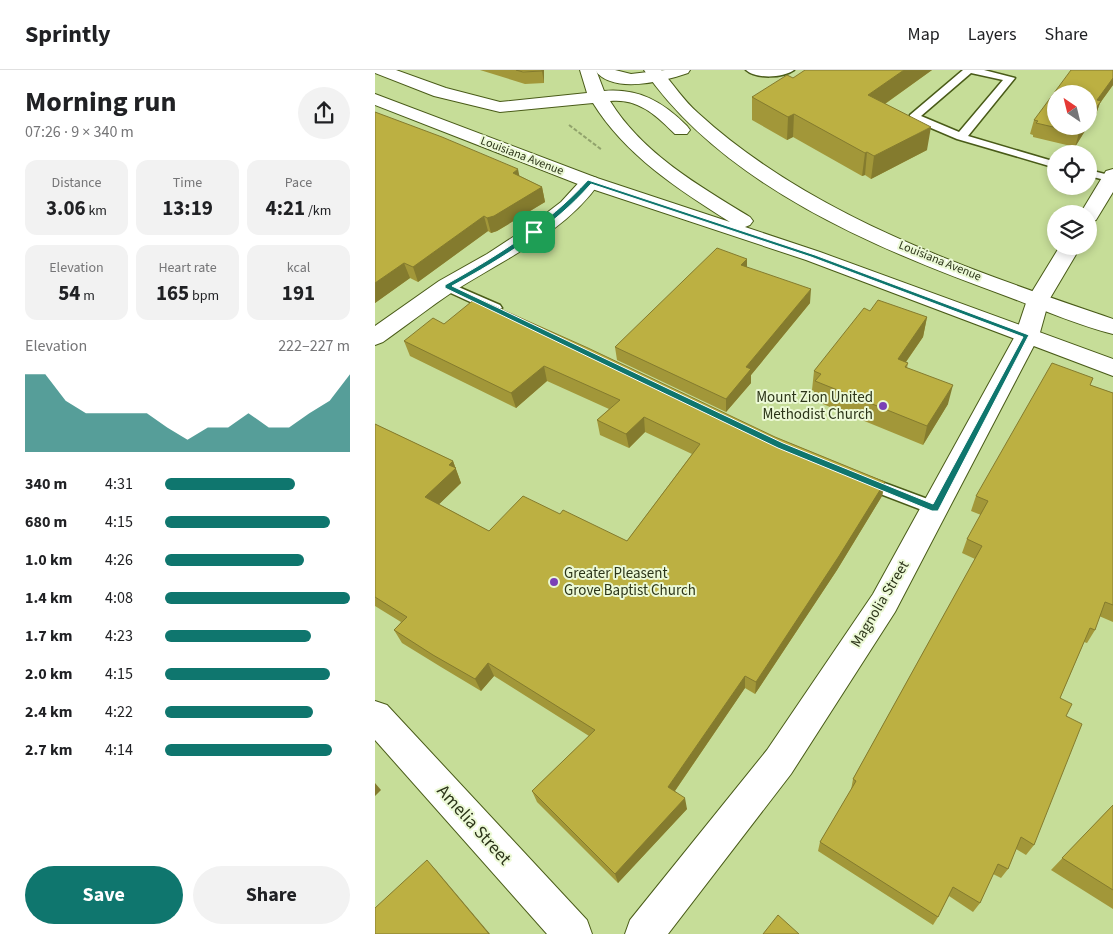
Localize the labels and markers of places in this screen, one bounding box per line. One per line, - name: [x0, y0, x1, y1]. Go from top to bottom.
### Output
- pin: [513, 211, 555, 253]
- place label: Mount Zion United Methodist Church: [756, 387, 873, 425]
- marker: Mount Zion United Methodist Church: [877, 400, 889, 412]
- place label: Greater Pleasent Grove Baptist Church: [564, 563, 696, 601]
- marker: Greater Pleasent Grove Baptist Church: [548, 576, 560, 588]

